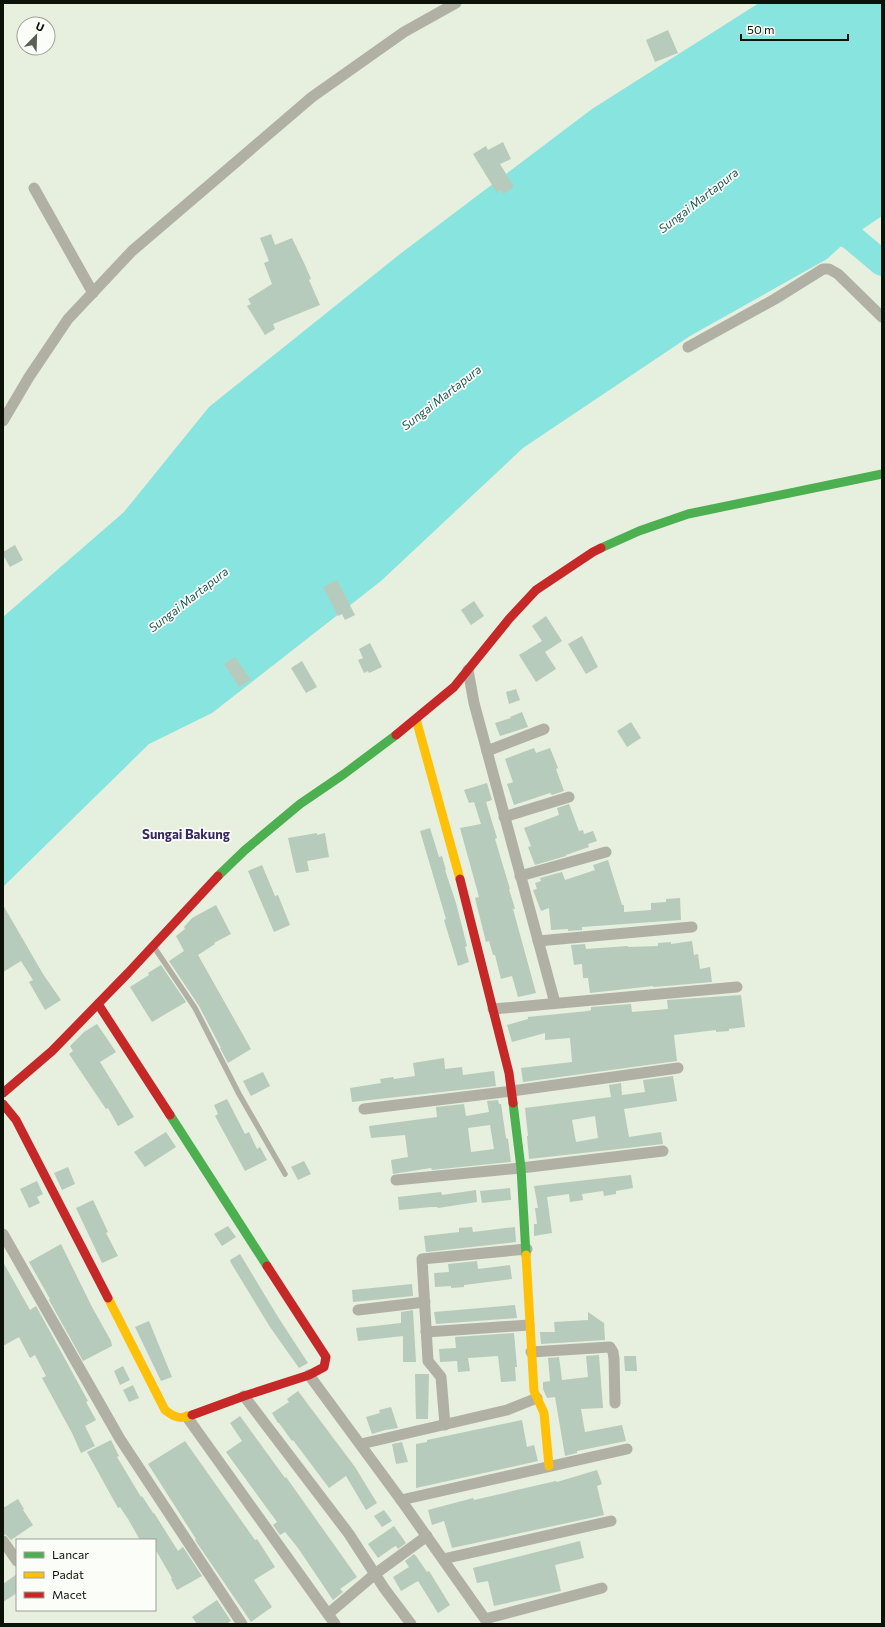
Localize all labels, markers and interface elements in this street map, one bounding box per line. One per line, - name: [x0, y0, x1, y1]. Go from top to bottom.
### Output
- north arrow: [16, 16, 56, 56]
- scale bar: [741, 16, 848, 42]
- text: U: [34, 19, 46, 34]
- text: 50 m: [747, 22, 775, 36]
- water label: Sungai Martapura: [655, 165, 741, 235]
- water label: Sungai Martapura: [398, 362, 484, 432]
- water label: Sungai Martapura: [145, 564, 231, 634]
- district label: Sungai Bakung: [142, 826, 230, 842]
- legend: [16, 1539, 156, 1611]
- text: Lancar: [52, 1547, 89, 1561]
- text: Padat: [52, 1567, 84, 1581]
- text: Macet: [52, 1587, 87, 1601]

